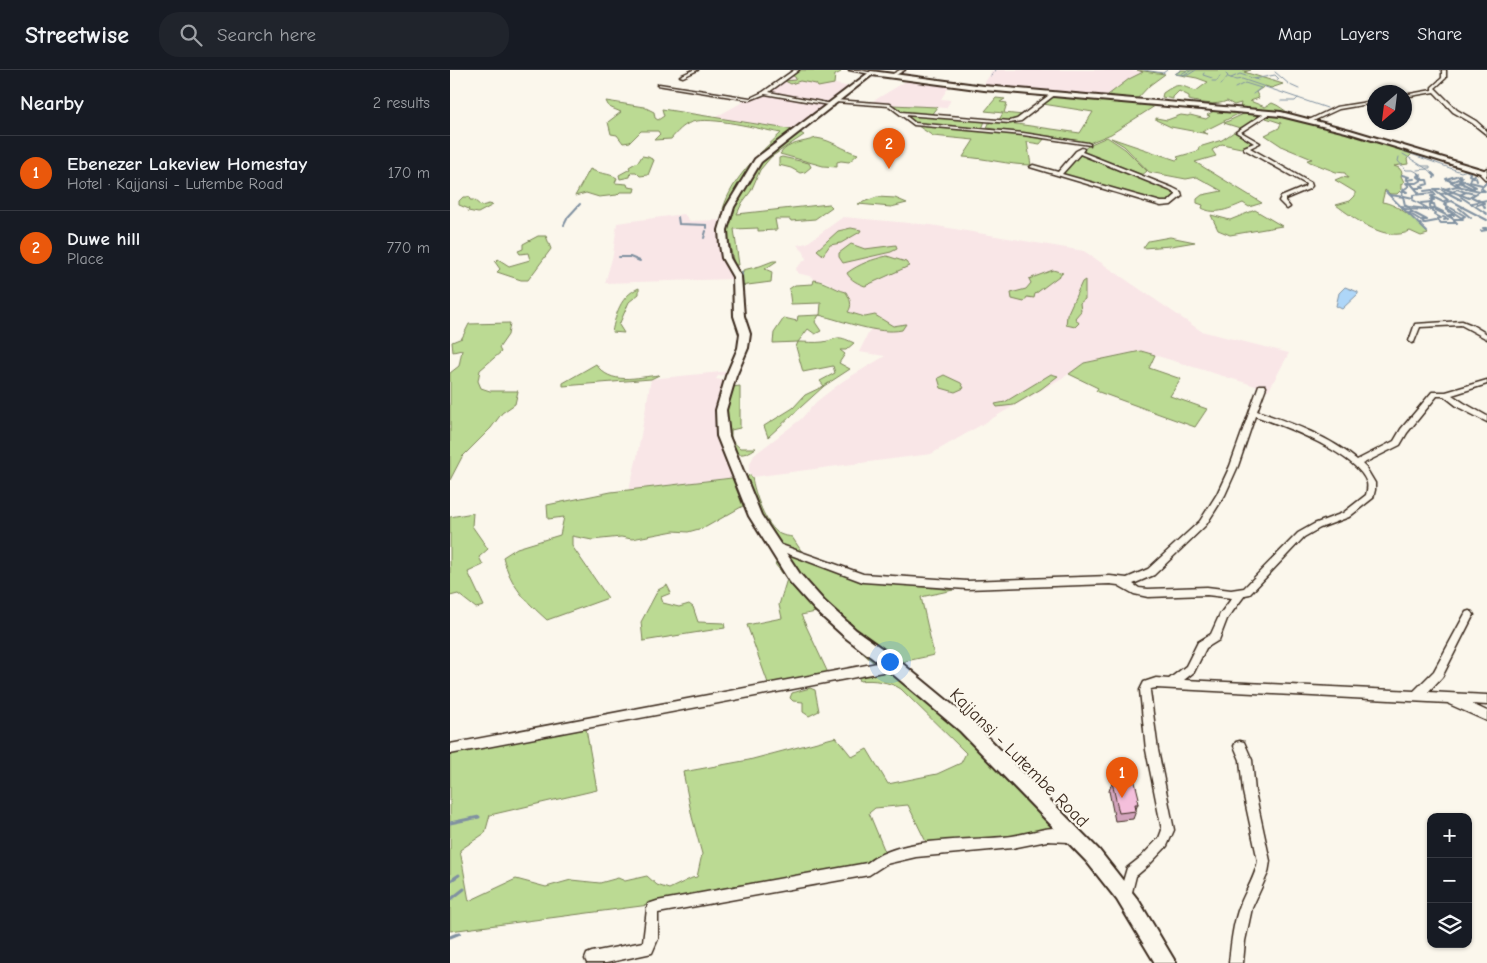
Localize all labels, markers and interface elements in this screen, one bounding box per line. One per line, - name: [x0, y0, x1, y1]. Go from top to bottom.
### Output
- search box: [159, 12, 509, 57]
- text: Streetwise: [25, 21, 129, 49]
- icon: search: [177, 21, 205, 49]
- text: Search here: [217, 24, 316, 46]
- text: Map: [1278, 24, 1312, 45]
- text: Layers: [1340, 24, 1389, 45]
- text: Share: [1417, 24, 1462, 45]
- north arrow: [1367, 85, 1412, 130]
- text: Nearby: [20, 91, 84, 115]
- text: 2 results: [373, 94, 430, 112]
- pin: 2: [873, 128, 905, 169]
- text: Ebenezer Lakeview Homestay: [67, 153, 307, 175]
- text: 1: [33, 164, 39, 182]
- text: 170 m: [388, 164, 430, 182]
- text: Hotel · Kajjansi - Lutembe Road: [67, 175, 283, 193]
- text: Duwe hill: [67, 228, 140, 250]
- text: 2: [32, 239, 40, 257]
- text: 770 m: [387, 239, 430, 257]
- text: Place: [67, 250, 103, 268]
- your location: [877, 649, 903, 675]
- street label: Kajjansi - Lutembe Road: [945, 684, 1093, 832]
- pin: 1: [1106, 757, 1138, 798]
- map controls: [1427, 813, 1472, 948]
- button: +: [1427, 813, 1472, 858]
- button: −: [1427, 858, 1472, 903]
- button: layers: [1427, 903, 1472, 948]

